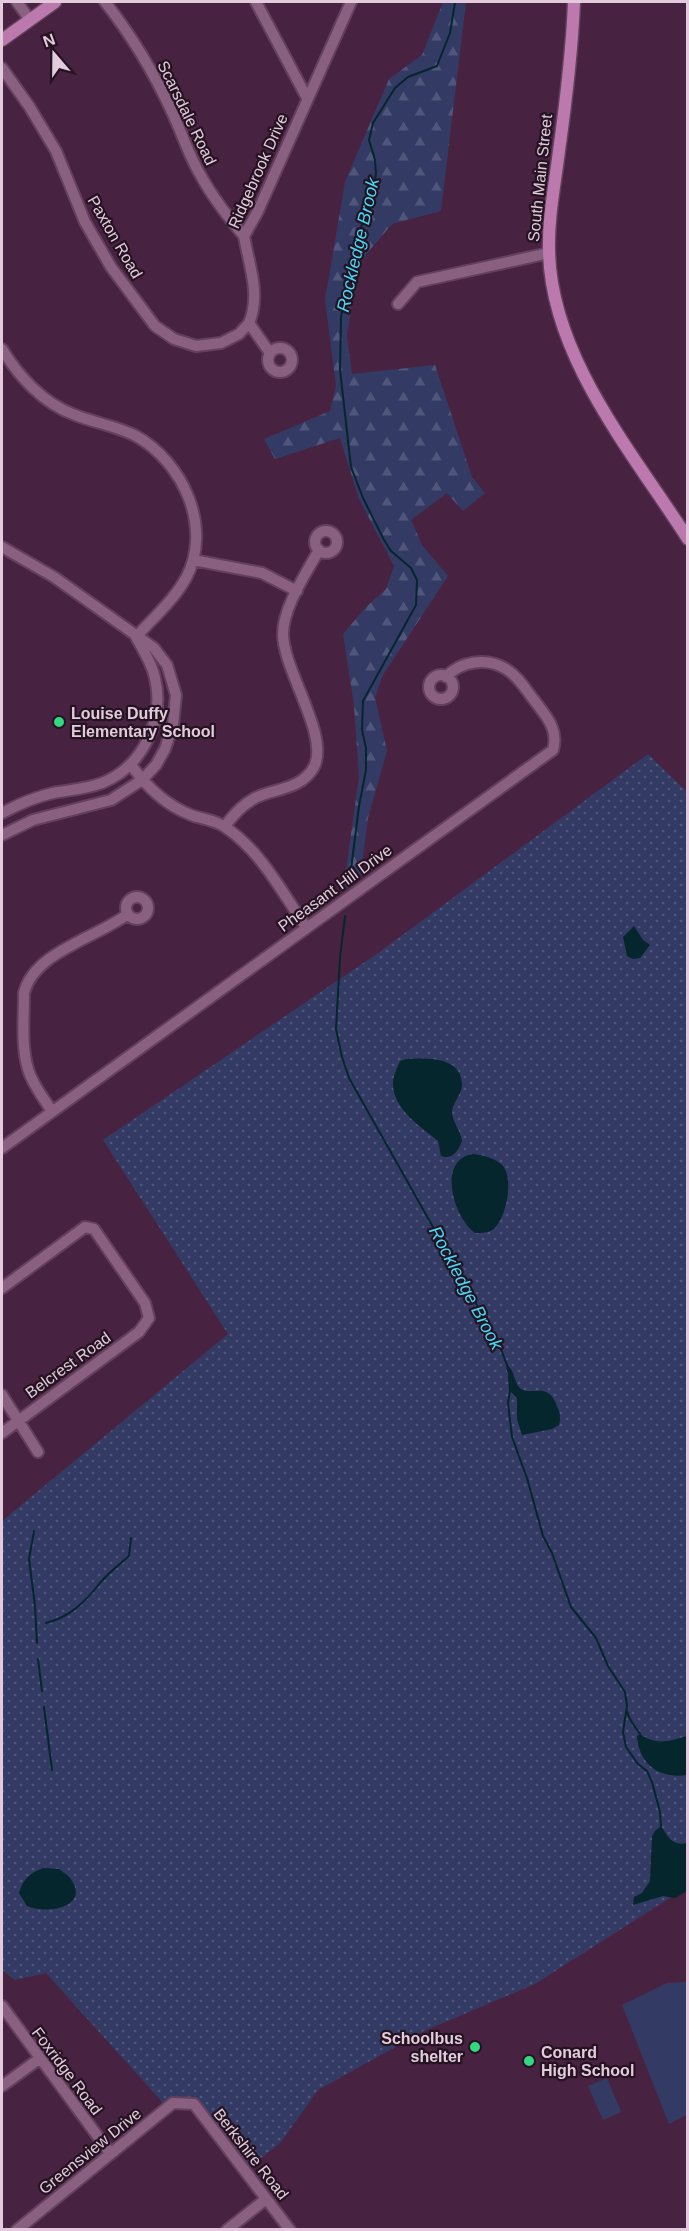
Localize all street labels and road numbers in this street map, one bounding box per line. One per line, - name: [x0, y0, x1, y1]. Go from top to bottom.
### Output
- street label: Scarsdale Road: [154, 58, 220, 168]
- street label: Ridgebrook Drive: [225, 111, 291, 231]
- street label: South Main Street: [525, 113, 555, 243]
- street label: Paxton Road: [85, 193, 145, 281]
- street label: Pheasant Hill Drive: [275, 841, 395, 935]
- street label: Belcrest Road: [22, 1329, 114, 1401]
- street label: Foxridge Road: [29, 2024, 105, 2118]
- street label: Greensview Drive: [36, 2105, 144, 2197]
- street label: Berkshire Road: [210, 2105, 292, 2203]

